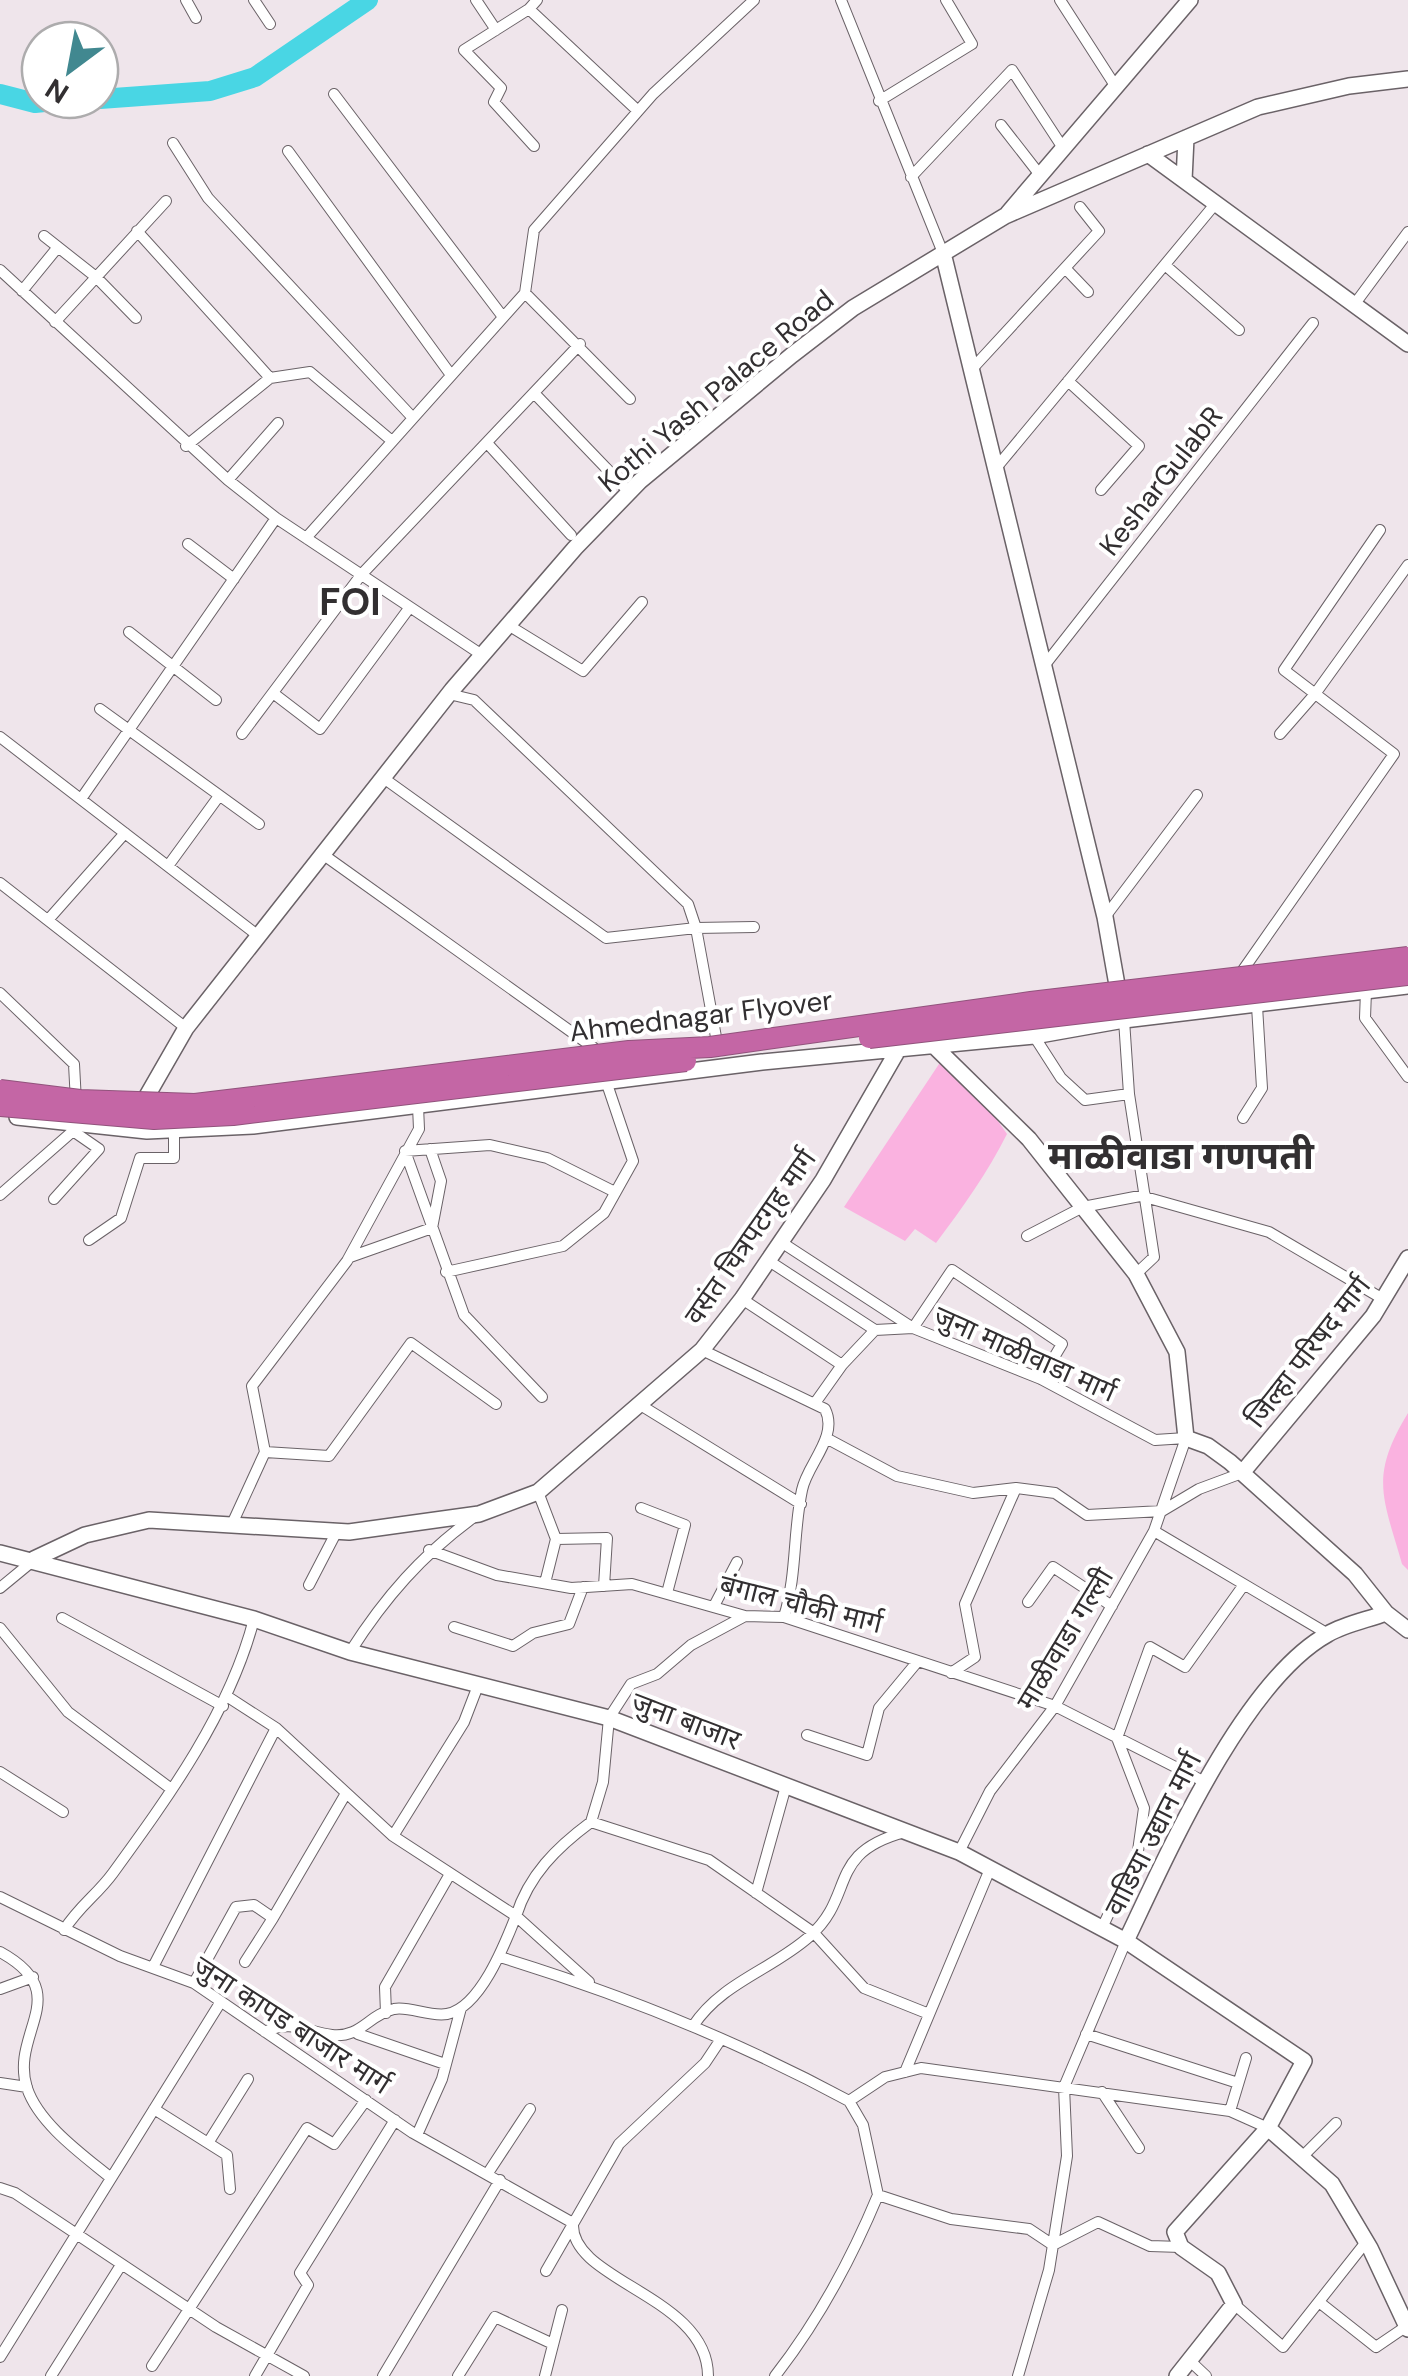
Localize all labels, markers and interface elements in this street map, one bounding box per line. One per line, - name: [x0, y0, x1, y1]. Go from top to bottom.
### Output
- north arrow: [20, 20, 120, 120]
- text: N: [39, 70, 75, 112]
- street label: Kothi Yash Palace Road: [591, 281, 841, 501]
- street label: KesharGulabR: [1091, 399, 1231, 563]
- district label: FOI: [319, 577, 381, 627]
- street label: Ahmednagar Flyover: [567, 982, 835, 1050]
- district label: माळीवाडा गणपती: [1048, 1131, 1315, 1181]
- street label: वसंत चित्रपटगृह मार्ग: [676, 1141, 825, 1332]
- street label: जिल्हा परिषद मार्ग: [1237, 1268, 1380, 1435]
- street label: जुना माळीवाडा मार्ग: [928, 1297, 1123, 1411]
- street label: माळीवाडा गल्ली: [1008, 1560, 1122, 1717]
- street label: बंगाल चौकी मार्ग: [716, 1566, 887, 1642]
- street label: जुना बाजार: [626, 1683, 746, 1759]
- street label: वाडिया उद्यान मार्ग: [1096, 1745, 1211, 1922]
- street label: जुना कापड बाजार मार्ग: [186, 1947, 399, 2103]

